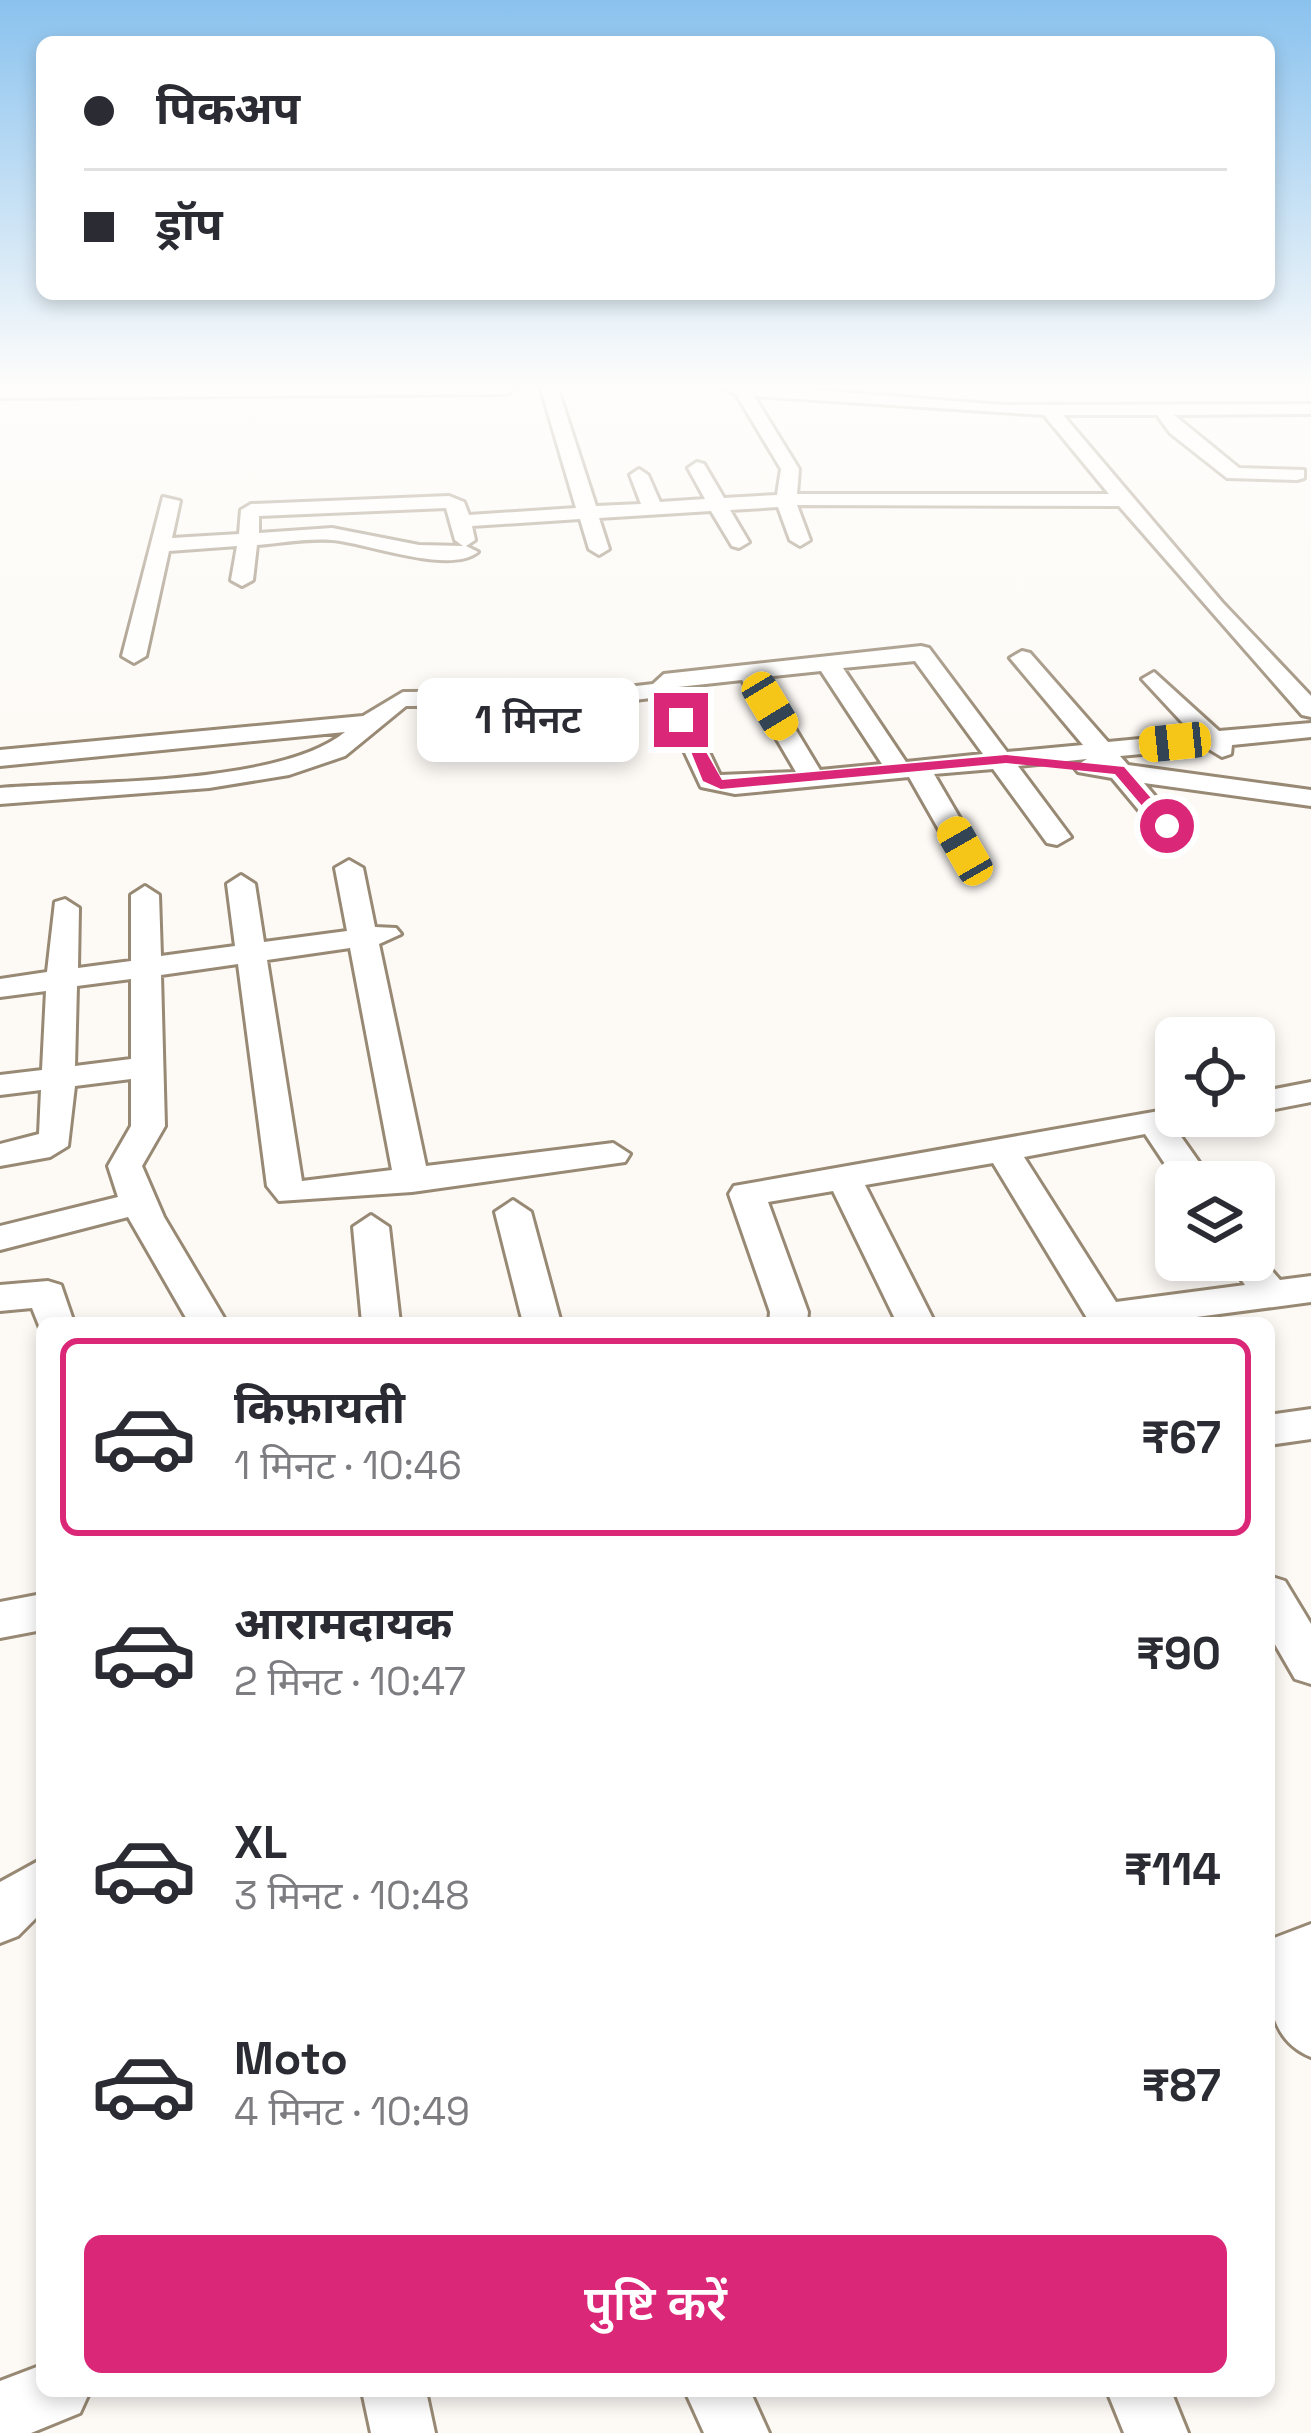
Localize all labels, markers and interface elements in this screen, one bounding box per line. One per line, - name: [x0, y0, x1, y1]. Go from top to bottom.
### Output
- text: पिकअप: [156, 80, 300, 137]
- text: ड्रॉप: [156, 196, 223, 253]
- car: [736, 666, 804, 746]
- callout: 1 मिनट: [417, 678, 639, 762]
- route end: [654, 693, 708, 747]
- text: 1 मिनट: [475, 695, 581, 744]
- car: [1137, 720, 1213, 764]
- route start: [1140, 799, 1194, 853]
- car: [931, 811, 999, 891]
- map controls: [1155, 1017, 1275, 1281]
- button: locate: [1155, 1017, 1275, 1137]
- button: layers: [1155, 1161, 1275, 1281]
- text: किफ़ायती: [234, 1379, 405, 1436]
- icon: car: [90, 1383, 198, 1491]
- text: ₹67: [1141, 1409, 1221, 1466]
- text: 1 मिनट · 10:46: [234, 1441, 462, 1490]
- text: आरामदायक: [234, 1595, 452, 1652]
- icon: car: [90, 1599, 198, 1707]
- text: ₹90: [1136, 1625, 1221, 1682]
- text: 2 मिनट · 10:47: [234, 1657, 466, 1706]
- text: XL: [234, 1814, 287, 1871]
- icon: car: [90, 1815, 198, 1923]
- text: ₹114: [1124, 1841, 1221, 1898]
- text: 3 मिनट · 10:48: [234, 1871, 469, 1920]
- text: Moto: [234, 2030, 348, 2087]
- icon: car: [90, 2031, 198, 2139]
- text: ₹87: [1142, 2057, 1221, 2114]
- text: 4 मिनट · 10:49: [234, 2087, 470, 2136]
- button: पुष्टि करें: [84, 2235, 1227, 2373]

